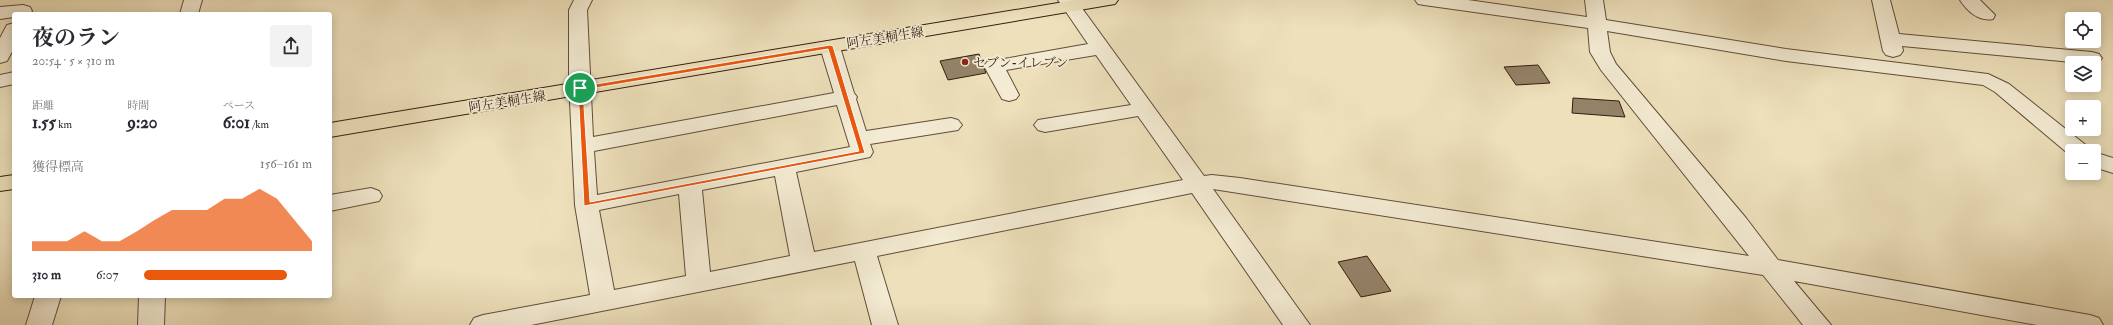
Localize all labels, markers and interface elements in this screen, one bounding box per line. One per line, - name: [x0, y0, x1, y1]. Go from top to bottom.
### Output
- map controls: [2065, 12, 2101, 180]
- button: locate: [2065, 12, 2101, 48]
- text: 夜のラン: [32, 24, 120, 52]
- street label: 阿左美桐生線: [845, 24, 925, 52]
- button: share: [270, 25, 312, 67]
- text: 20:54 · 5 × 310 m: [32, 53, 115, 69]
- place label: セブン-イレブン: [973, 55, 1068, 71]
- button: layers: [2065, 56, 2101, 92]
- marker: セブン-イレブン: [960, 57, 970, 67]
- pin: [563, 71, 597, 105]
- icon: arrive: [569, 77, 591, 99]
- street label: 阿左美桐生線: [467, 88, 547, 116]
- text: 距離: [32, 99, 54, 112]
- text: 時間: [127, 99, 149, 112]
- text: ペース: [223, 99, 255, 112]
- button: +: [2065, 100, 2101, 136]
- text: 1.55: [32, 112, 56, 133]
- text: 9:20: [127, 112, 158, 133]
- text: 6:01: [223, 112, 250, 133]
- text: km: [56, 118, 72, 131]
- text: /km: [250, 118, 269, 131]
- button: −: [2065, 144, 2101, 180]
- text: 156–161 m: [260, 156, 312, 172]
- text: 獲得標高: [32, 159, 84, 175]
- text: 310 m: [32, 267, 61, 283]
- text: 6:07: [96, 267, 118, 283]

